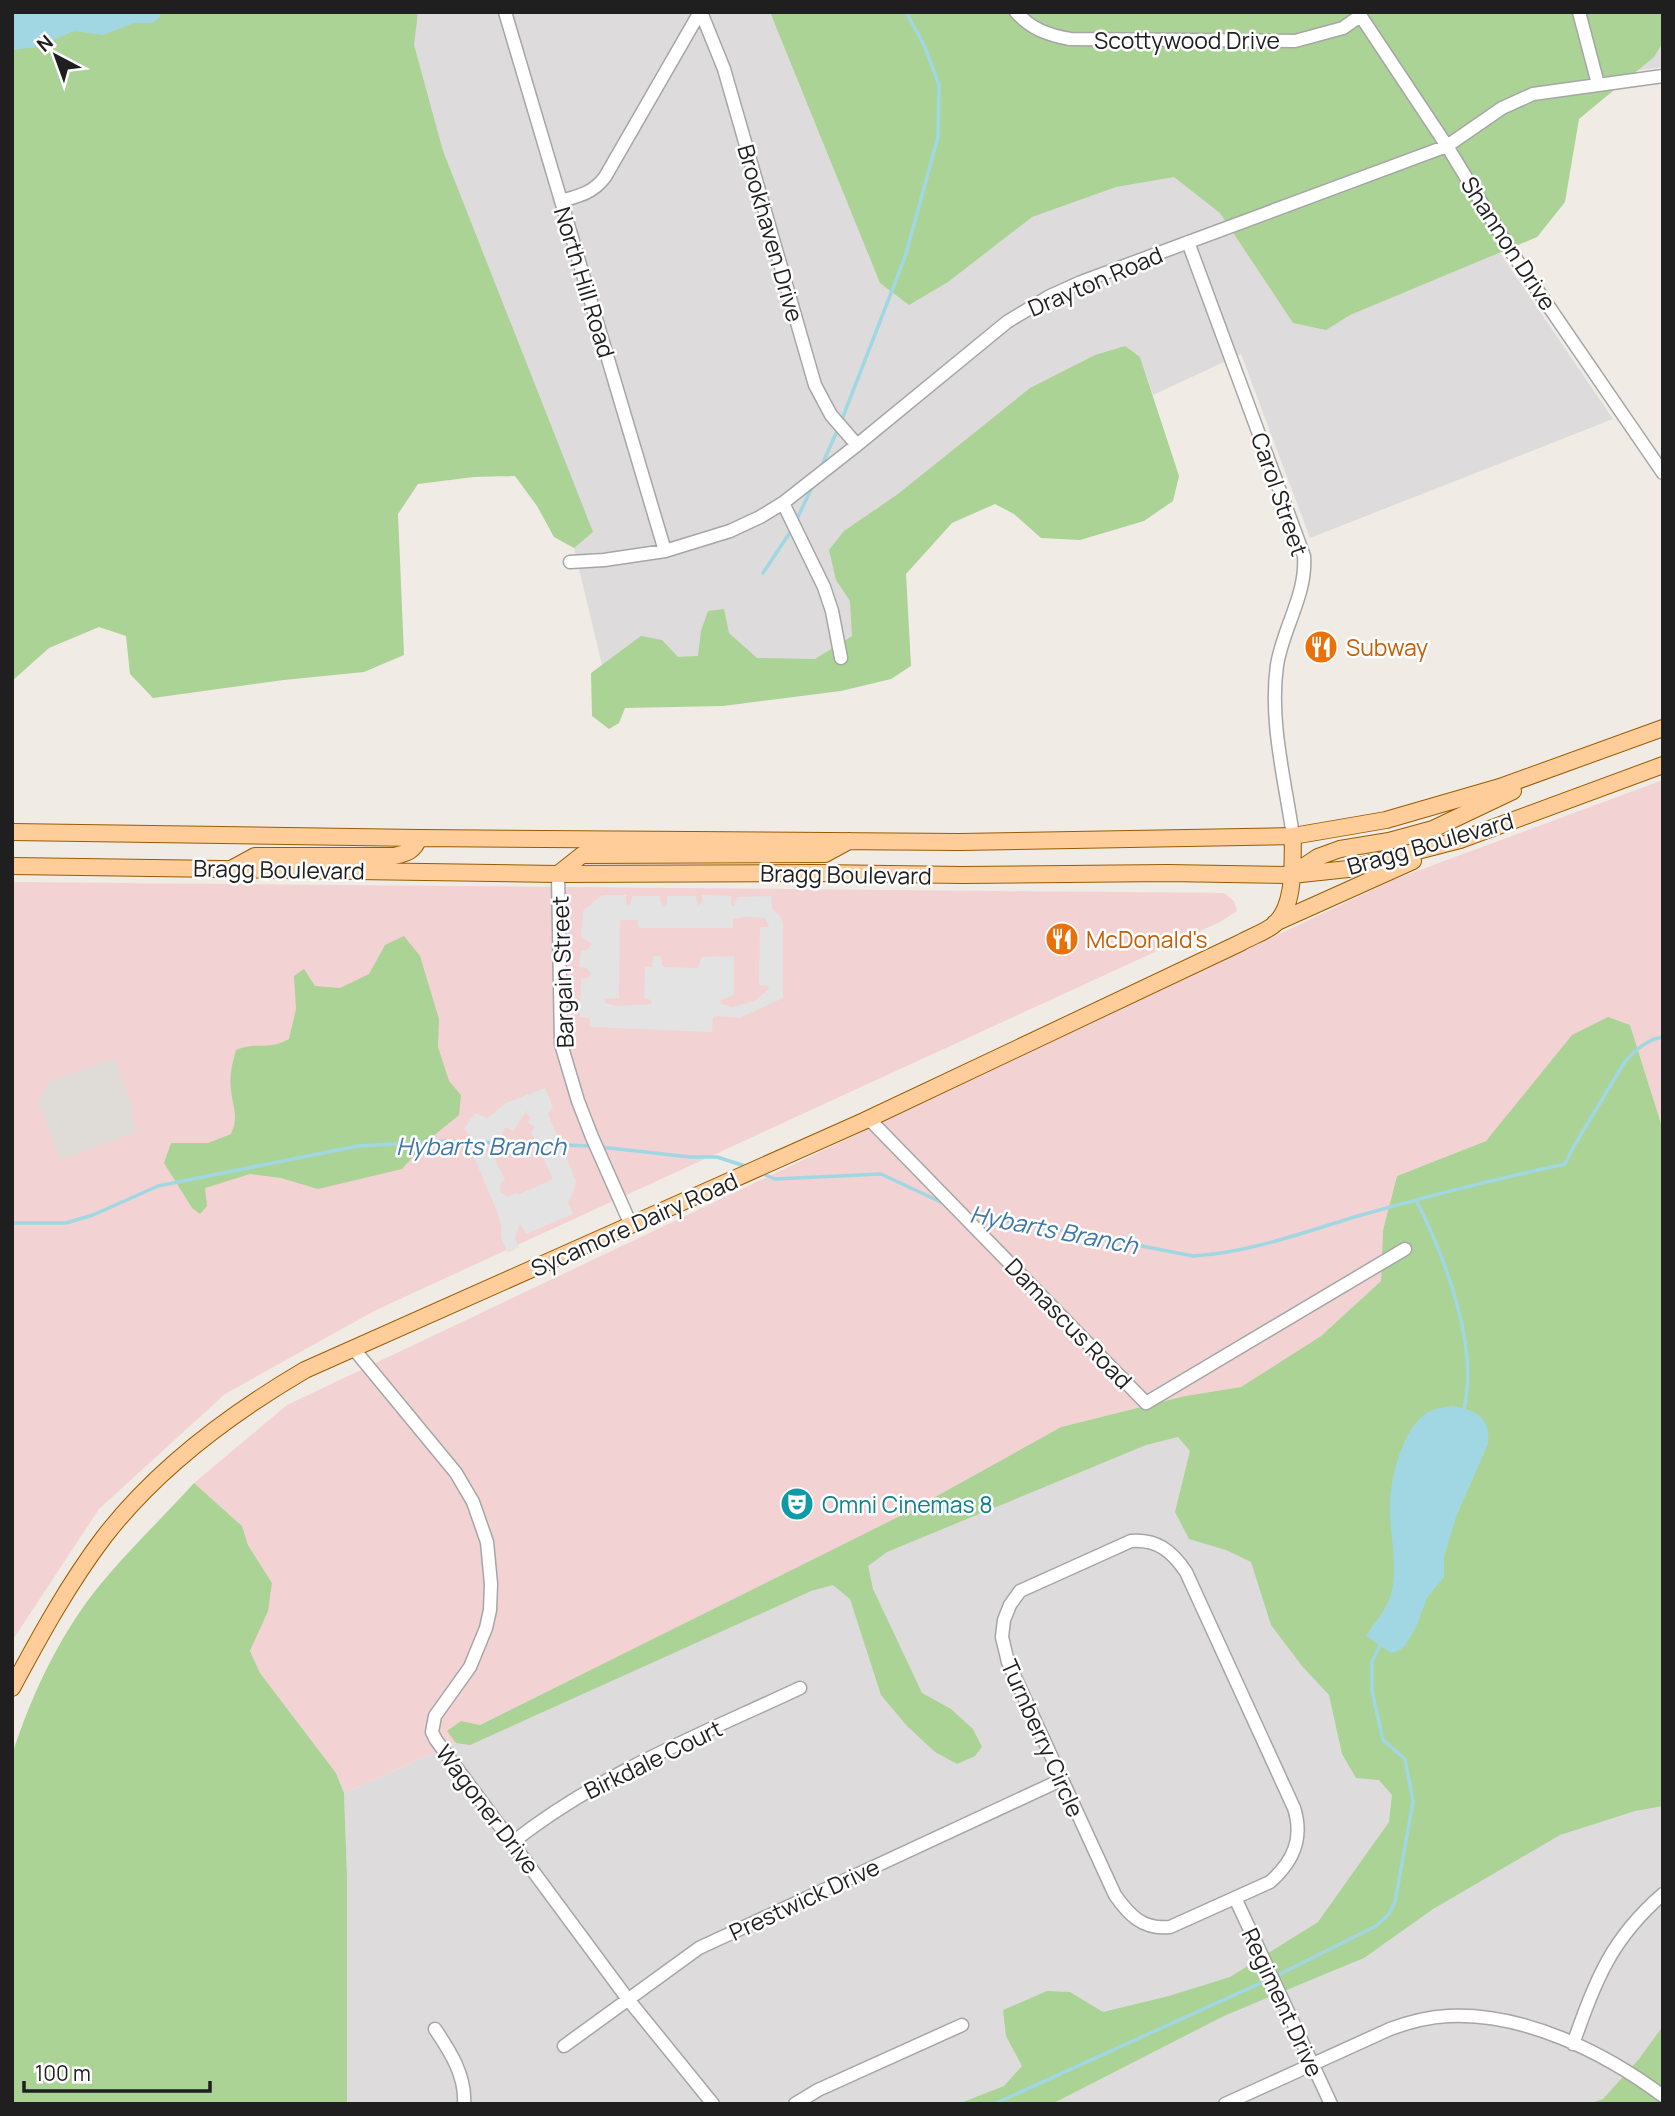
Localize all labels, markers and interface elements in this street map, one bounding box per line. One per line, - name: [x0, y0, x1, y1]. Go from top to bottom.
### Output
- north arrow: [21, 21, 91, 91]
- street label: Scottywood Drive: [1094, 24, 1280, 56]
- text: N: [31, 29, 59, 57]
- street label: Brookhaven Drive: [730, 141, 812, 325]
- street label: Shannon Drive: [1454, 170, 1564, 316]
- street label: North Hill Road: [547, 203, 623, 361]
- street label: Drayton Road: [1023, 238, 1167, 324]
- street label: Carol Street: [1244, 428, 1316, 560]
- restaurant icon: Subway: [1302, 628, 1340, 666]
- place label: Subway: [1346, 631, 1428, 663]
- street label: Bragg Boulevard: [1343, 804, 1517, 882]
- street label: Bragg Boulevard: [193, 852, 365, 886]
- street label: Bragg Boulevard: [760, 857, 932, 891]
- street label: Bargain Street: [543, 895, 581, 1049]
- restaurant icon: McDonald's: [1043, 920, 1081, 958]
- place label: McDonald's: [1086, 923, 1208, 955]
- water label: Hybarts Branch: [396, 1129, 567, 1162]
- street label: Sycamore Dairy Road: [526, 1164, 742, 1284]
- water label: Hybarts Branch: [967, 1197, 1141, 1262]
- street label: Damascus Road: [998, 1251, 1140, 1395]
- theatre icon: Omni Cinemas 8: [778, 1485, 816, 1523]
- place label: Omni Cinemas 8: [822, 1488, 993, 1520]
- street label: Turnberry Circle: [994, 1654, 1092, 1822]
- street label: Birkdale Court: [579, 1712, 727, 1806]
- street label: Wagoner Drive: [429, 1738, 547, 1880]
- street label: Prestwick Drive: [724, 1850, 884, 1948]
- street label: Regiment Drive: [1235, 1922, 1331, 2082]
- scale bar: [24, 2050, 210, 2094]
- text: 100 m: [35, 2059, 91, 2087]

